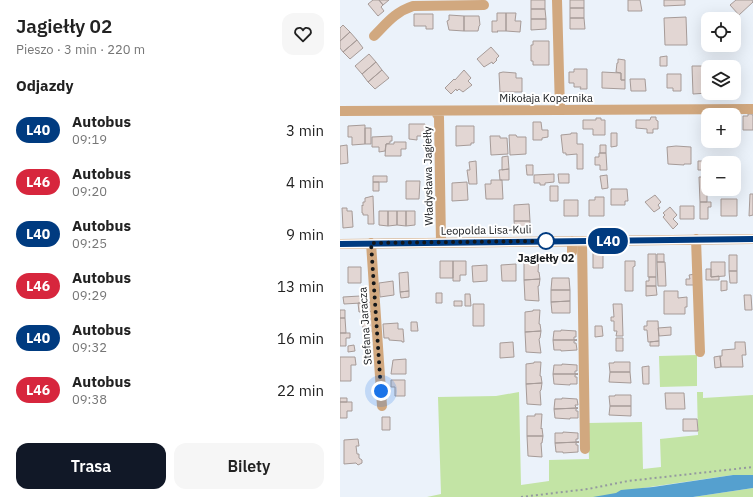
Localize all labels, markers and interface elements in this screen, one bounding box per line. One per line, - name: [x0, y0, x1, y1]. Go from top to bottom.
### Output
- map controls: [701, 12, 741, 196]
- button: locate: [701, 12, 741, 52]
- button: heart: [282, 13, 324, 55]
- text: Jagiełły 02: [16, 14, 112, 38]
- text: Pieszo · 3 min · 220 m: [16, 41, 145, 58]
- button: layers: [701, 60, 741, 100]
- text: Odjazdy: [16, 76, 73, 95]
- street label: Mikołaja Kopernika: [499, 91, 593, 105]
- button: +: [701, 108, 741, 148]
- text: Autobus: [72, 112, 131, 131]
- text: L40: [26, 121, 50, 139]
- text: 3 min: [286, 121, 324, 140]
- street label: Władysława Jagiełły: [420, 126, 436, 226]
- text: 09:19: [72, 131, 107, 148]
- button: −: [701, 156, 741, 196]
- text: Autobus: [72, 164, 131, 183]
- text: L46: [26, 173, 50, 191]
- text: 4 min: [286, 173, 324, 192]
- text: 09:20: [72, 183, 107, 200]
- text: Autobus: [72, 216, 131, 235]
- street label: Leopolda Lisa-Kuli: [441, 222, 531, 238]
- text: L40: [26, 225, 50, 243]
- text: 9 min: [286, 225, 324, 244]
- line badge: L40: [585, 228, 631, 254]
- marker: Jagiełły 02: [537, 232, 555, 250]
- text: L40: [596, 232, 620, 250]
- text: 09:25: [72, 235, 107, 252]
- place label: Jagiełły 02: [518, 251, 575, 265]
- text: Autobus: [72, 268, 131, 287]
- text: L46: [26, 277, 50, 295]
- text: 13 min: [277, 277, 324, 296]
- street label: Stefana Jaracza: [355, 286, 375, 366]
- text: 09:29: [72, 287, 107, 304]
- text: Autobus: [72, 320, 131, 339]
- text: L40: [26, 329, 50, 347]
- text: 16 min: [277, 329, 324, 348]
- text: 09:32: [72, 339, 107, 356]
- text: Autobus: [72, 372, 131, 391]
- text: L46: [26, 381, 50, 399]
- text: 22 min: [277, 381, 324, 400]
- your location: [371, 381, 391, 401]
- text: 09:38: [72, 391, 107, 408]
- button: Trasa: [16, 443, 166, 489]
- button: Bilety: [174, 443, 324, 489]

